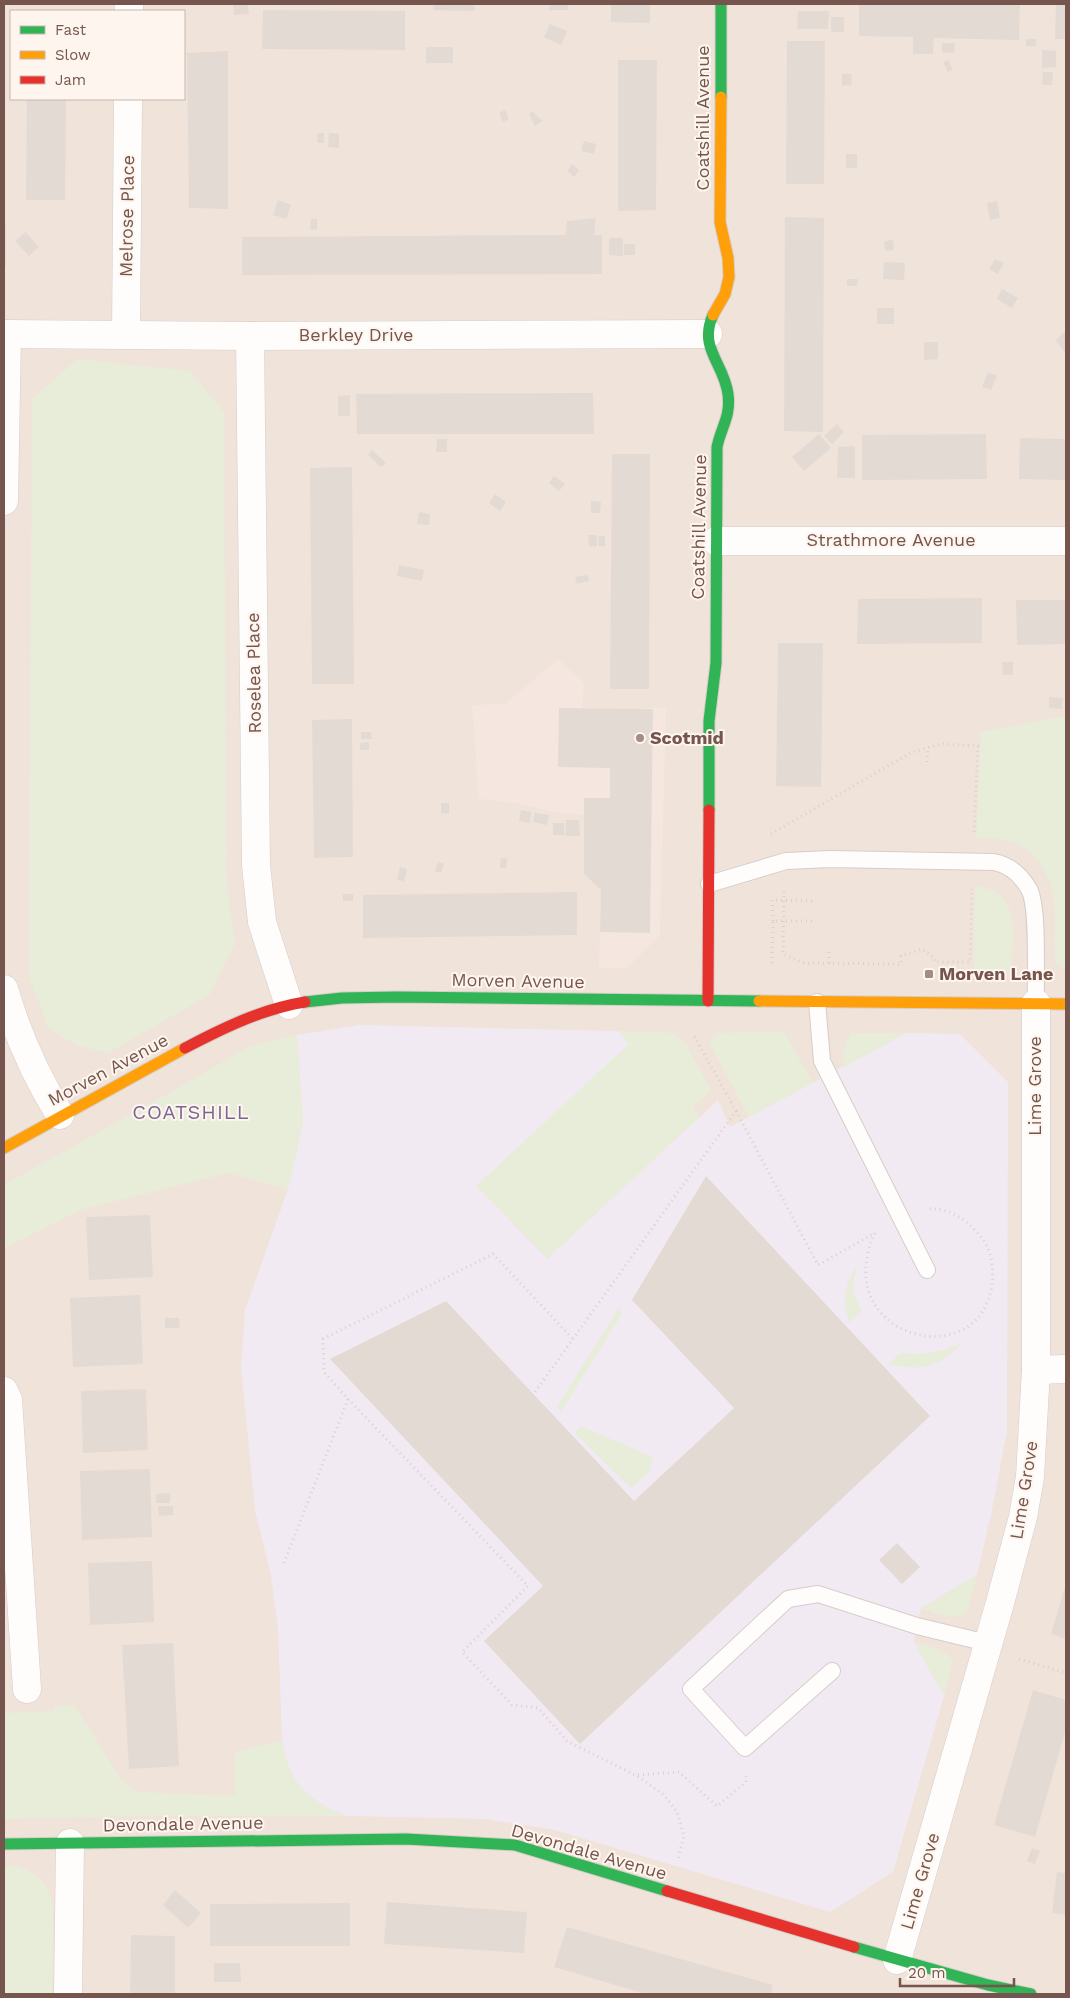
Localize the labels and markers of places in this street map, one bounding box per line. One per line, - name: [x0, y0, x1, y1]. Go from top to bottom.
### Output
- place label: Scotmid: [650, 727, 724, 748]
- marker: Scotmid: [634, 732, 646, 744]
- place label: Morven Lane: [939, 963, 1053, 984]
- marker: Morven Lane: [923, 968, 935, 980]

